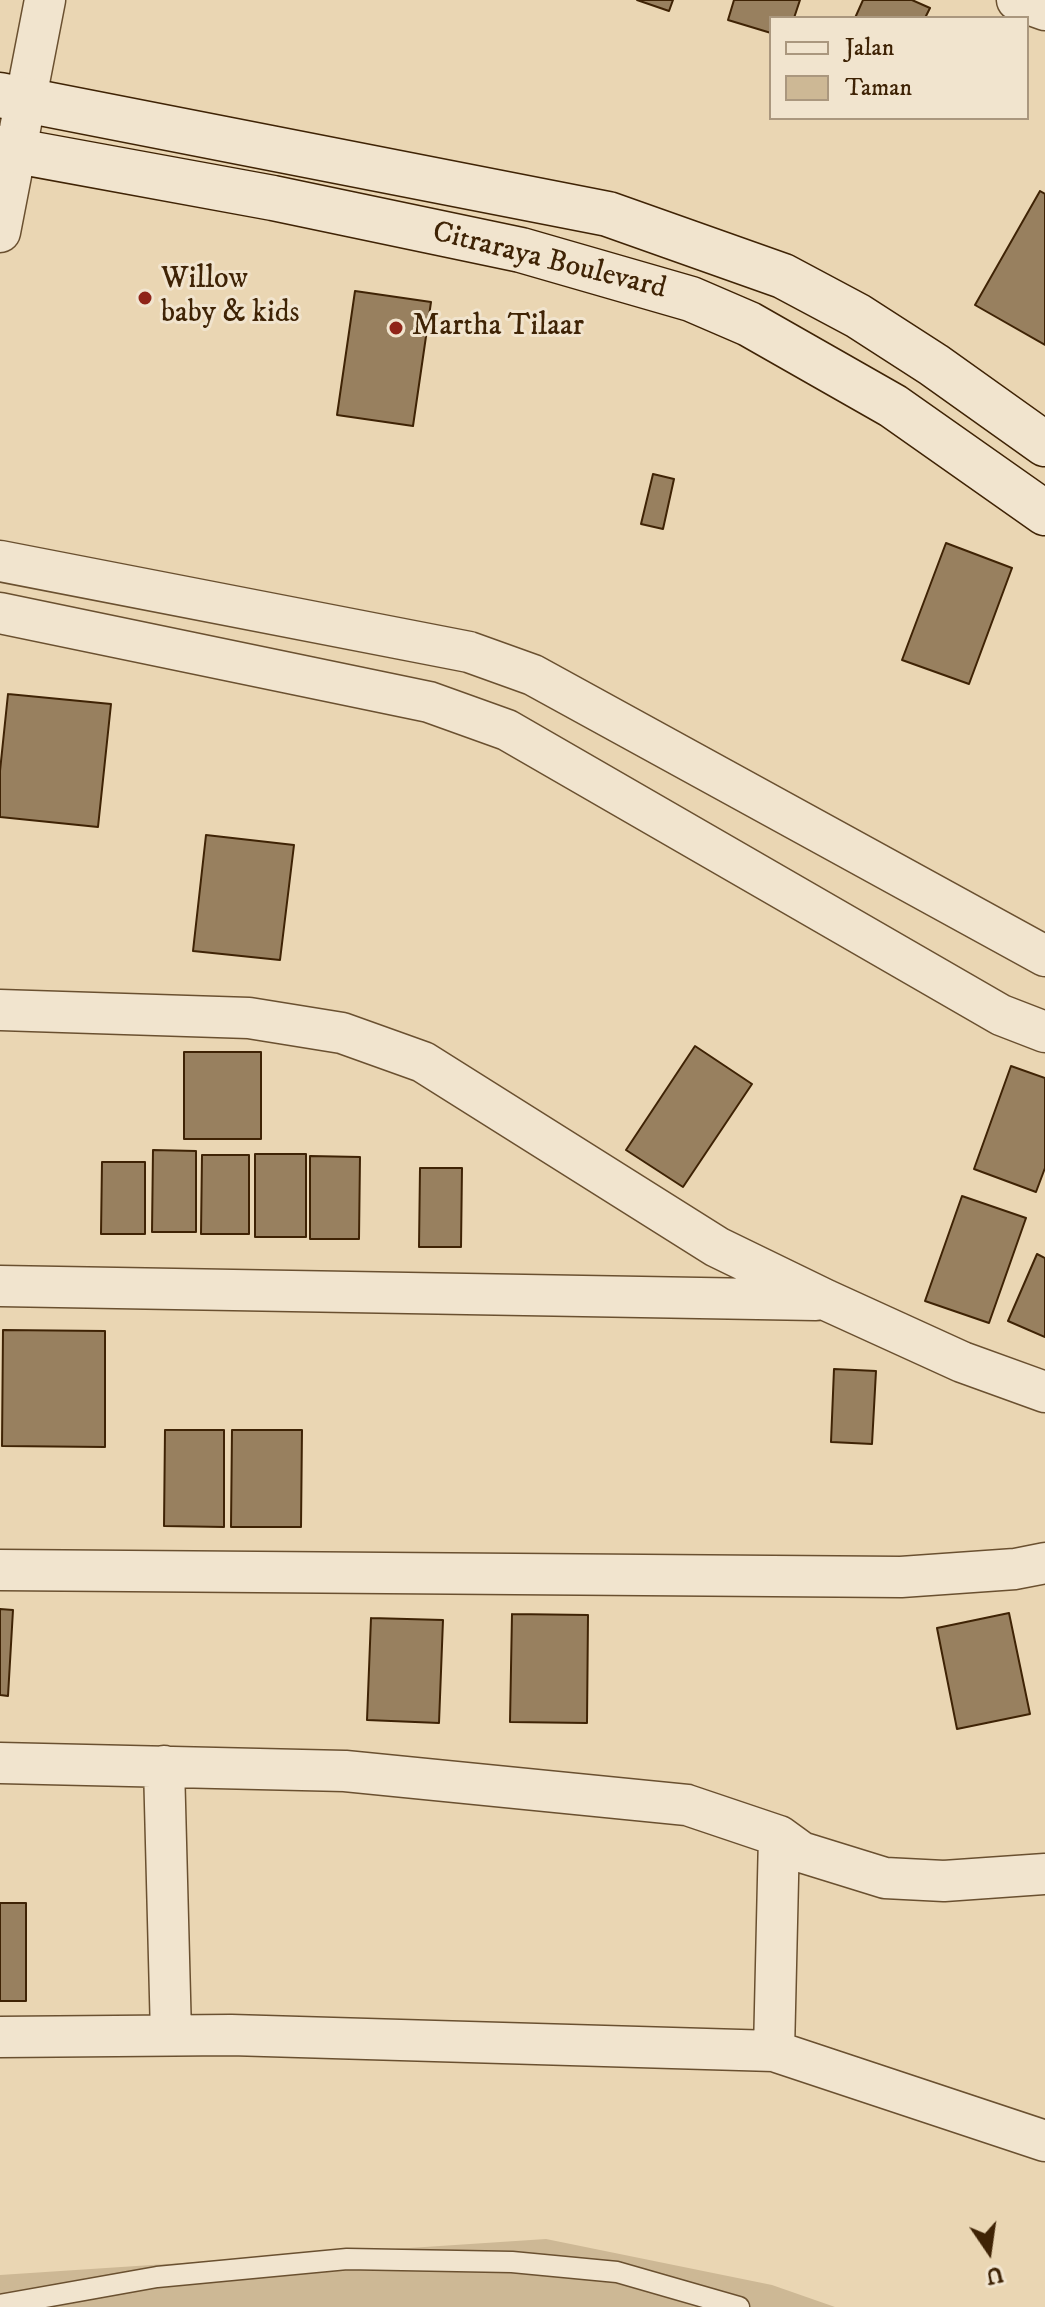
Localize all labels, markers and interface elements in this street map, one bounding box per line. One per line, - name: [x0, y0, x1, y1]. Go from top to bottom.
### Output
- legend: [769, 16, 1029, 120]
- text: Jalan: [845, 33, 894, 63]
- text: Taman: [845, 73, 912, 103]
- street label: Citraraya Boulevard: [428, 216, 670, 308]
- place label: Willow baby & kids: [161, 263, 300, 334]
- marker: Willow baby & kids: [136, 289, 154, 307]
- place label: Martha Tilaar: [412, 310, 584, 346]
- marker: Martha Tilaar: [387, 319, 405, 337]
- north arrow: [949, 2211, 1029, 2291]
- text: U: [983, 2260, 1006, 2290]

